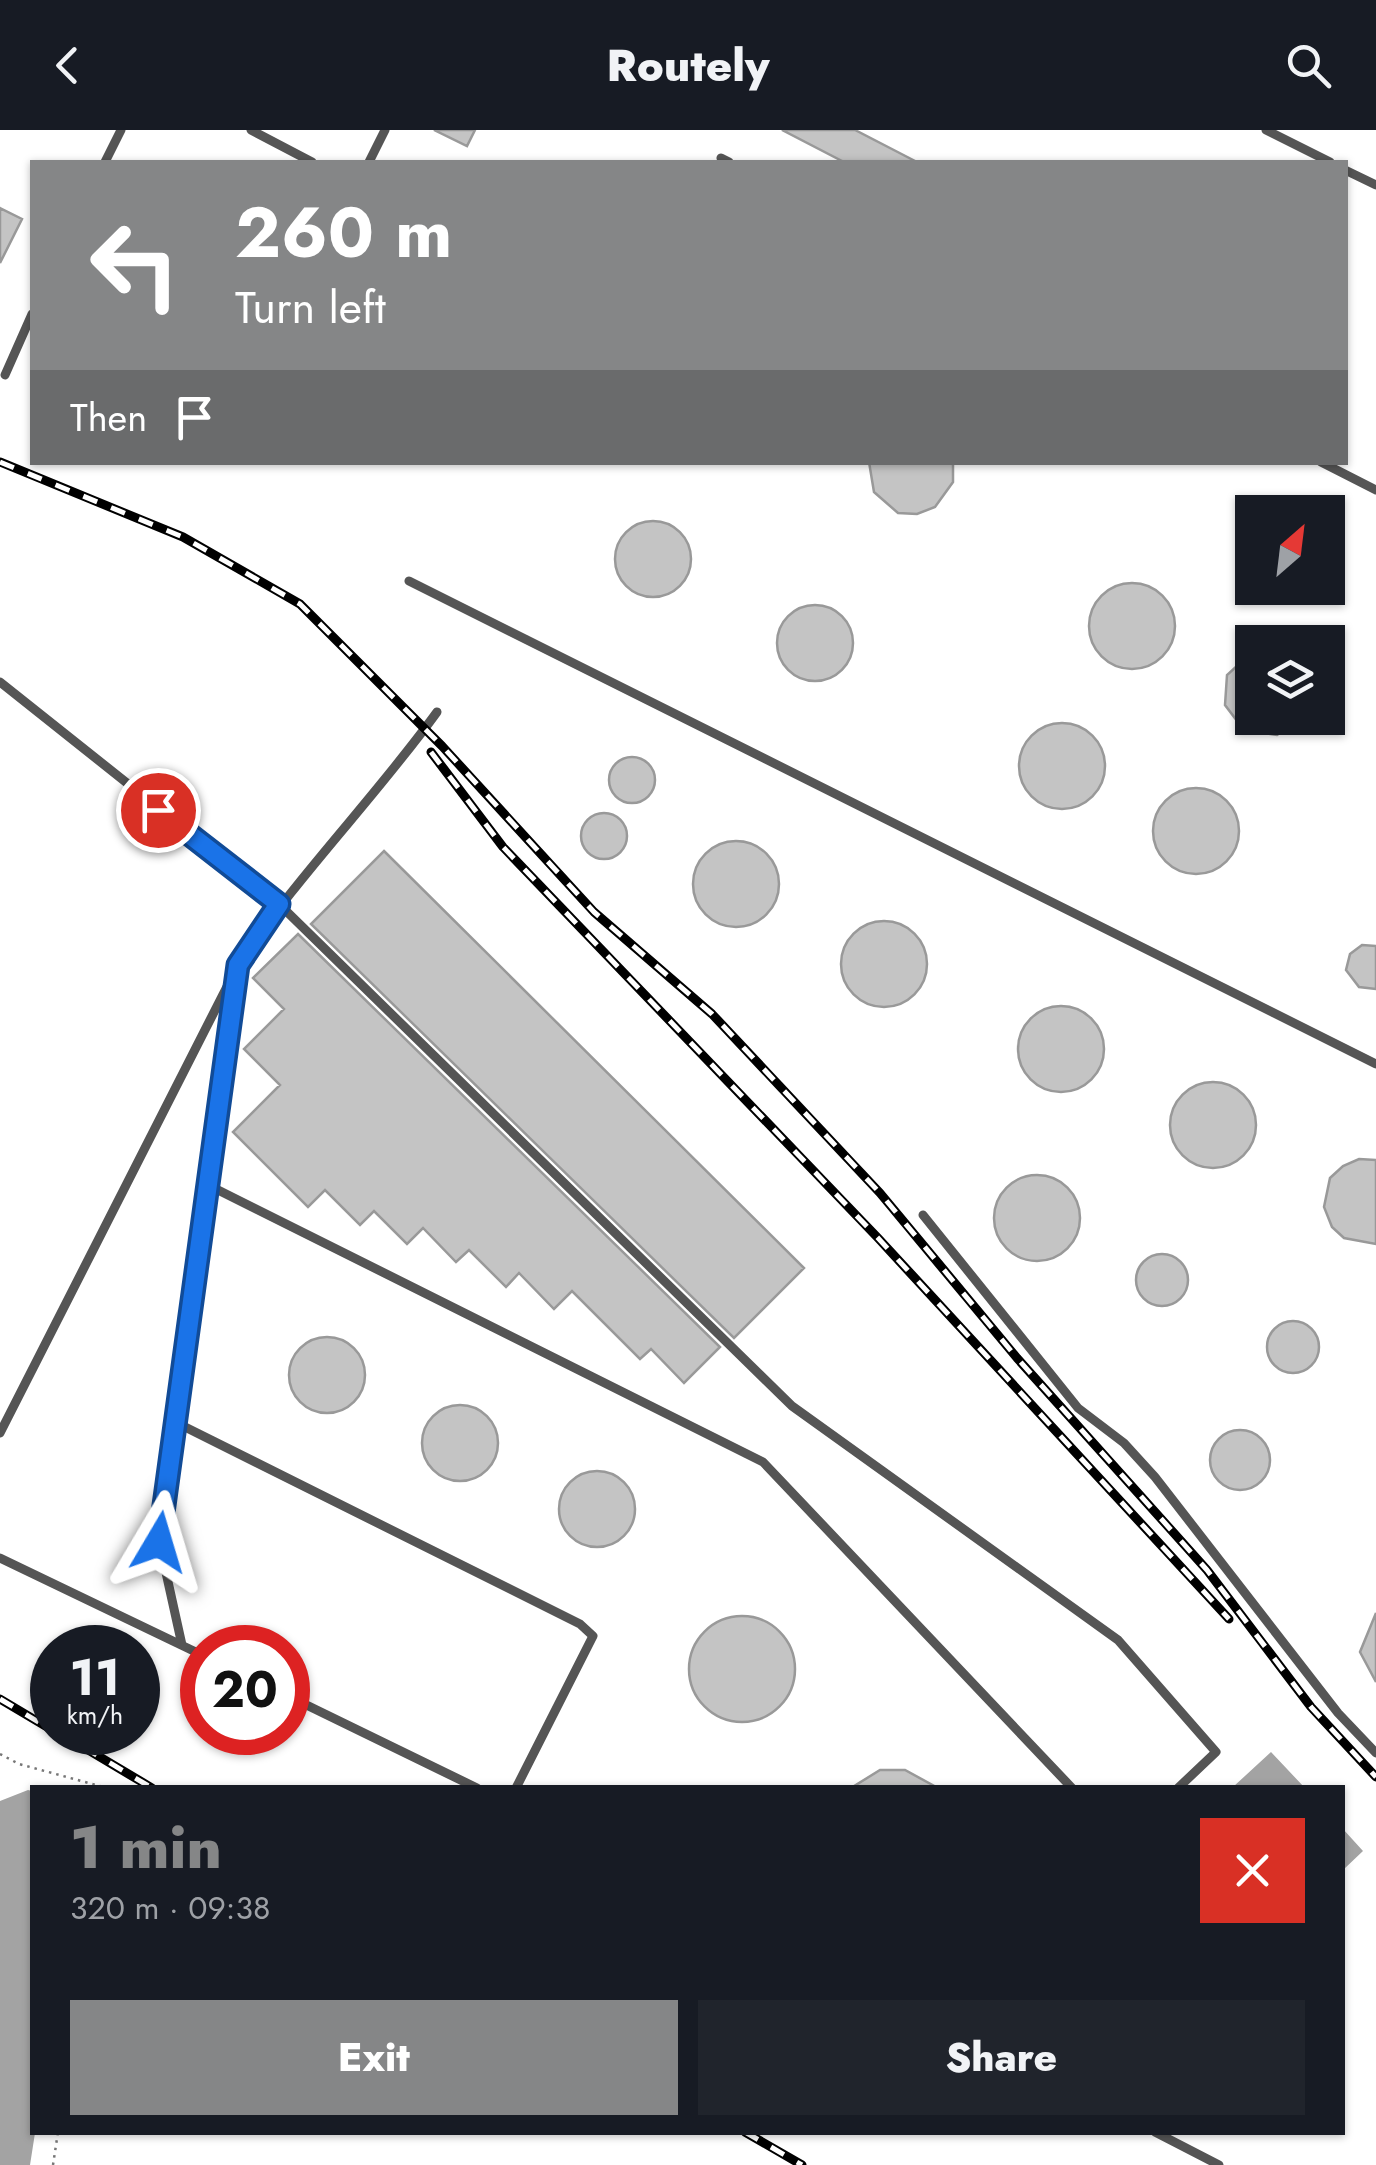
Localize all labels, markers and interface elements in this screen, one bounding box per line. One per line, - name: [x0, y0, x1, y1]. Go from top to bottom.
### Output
- text: Routely: [606, 33, 770, 98]
- icon: back: [40, 38, 95, 93]
- icon: search: [1281, 38, 1336, 93]
- text: 260 m: [235, 182, 453, 283]
- icon: left: [70, 200, 200, 330]
- text: Turn left: [235, 275, 386, 340]
- text: Then: [70, 390, 147, 445]
- icon: arrive: [167, 390, 222, 445]
- north arrow: [1235, 495, 1345, 605]
- map controls: [1235, 495, 1345, 735]
- button: layers: [1235, 625, 1345, 735]
- pin: [116, 768, 201, 853]
- icon: arrive: [131, 783, 186, 838]
- position arrow: [107, 1490, 211, 1594]
- speed limit sign: 20: [180, 1625, 310, 1755]
- text: 11: [70, 1641, 120, 1714]
- text: km/h: [67, 1697, 123, 1733]
- text: 1 min: [70, 1804, 222, 1891]
- button: close: [1200, 1818, 1305, 1923]
- text: 320 m · 09:38: [70, 1885, 270, 1931]
- button: Exit: [70, 2000, 678, 2115]
- button: Share: [698, 2000, 1305, 2115]

